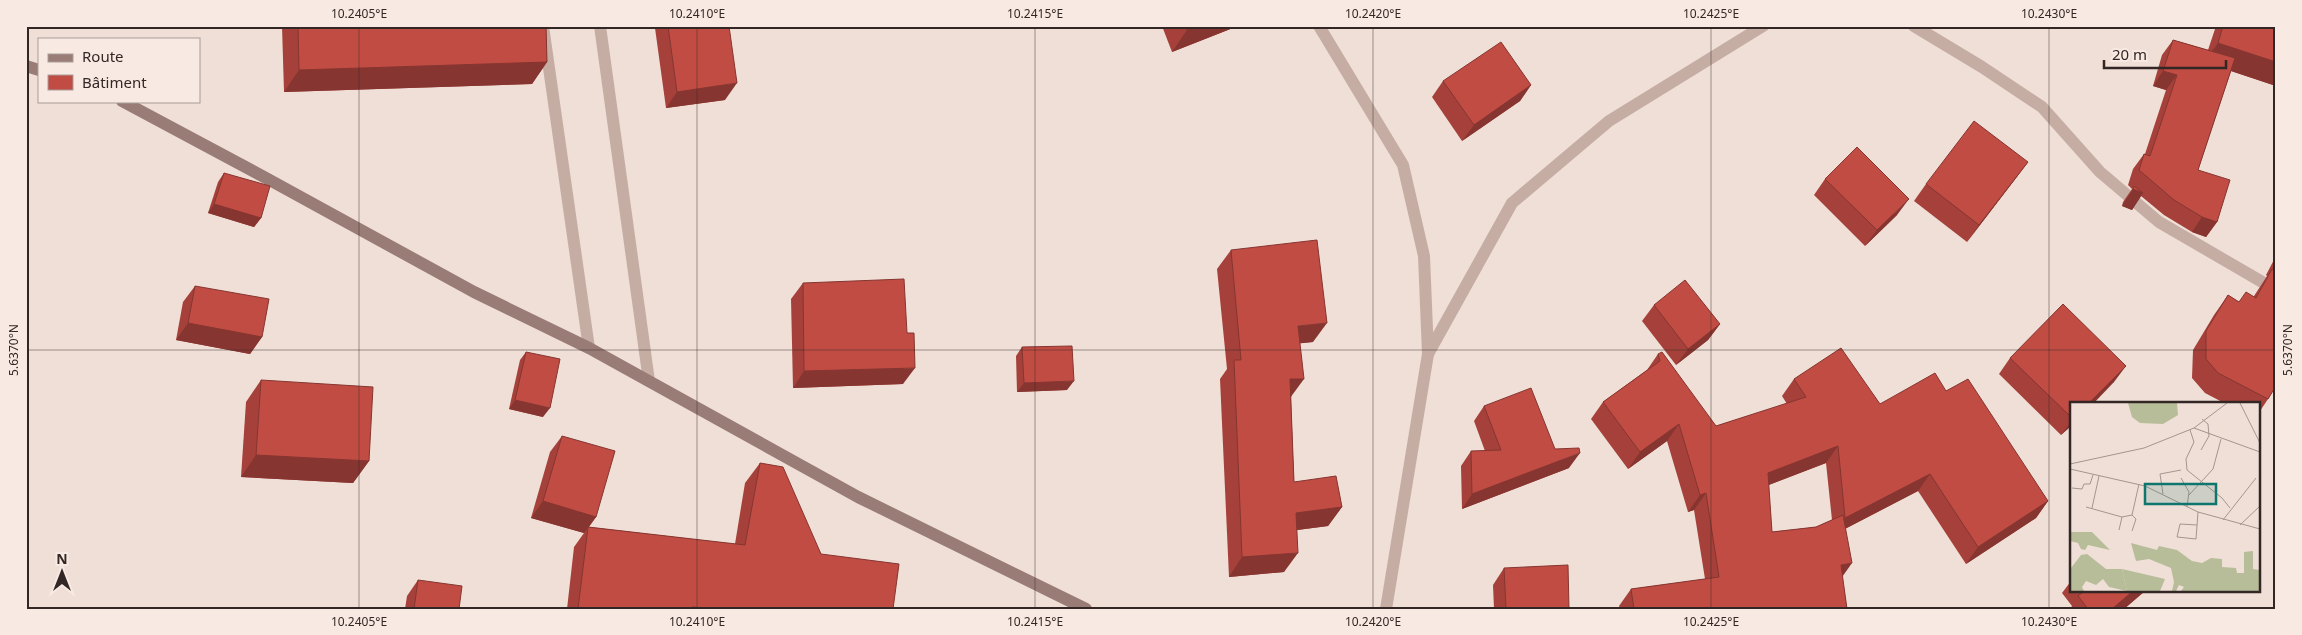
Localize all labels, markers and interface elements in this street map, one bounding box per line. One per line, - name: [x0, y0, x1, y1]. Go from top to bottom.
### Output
- text: 10.2405°E: [331, 5, 387, 22]
- text: 10.2410°E: [669, 5, 725, 22]
- text: 10.2415°E: [1007, 5, 1063, 22]
- text: 10.2420°E: [1345, 5, 1401, 22]
- text: 10.2425°E: [1683, 5, 1739, 22]
- text: 10.2430°E: [2021, 5, 2077, 22]
- legend: [38, 38, 200, 102]
- scale bar: [2104, 38, 2227, 70]
- text: 20 m: [2112, 44, 2147, 64]
- text: Route: [82, 46, 124, 66]
- text: Bâtiment: [82, 72, 147, 92]
- text: 5.6370°N: [5, 324, 22, 376]
- text: 5.6370°N: [2279, 324, 2296, 376]
- inset map: [2070, 402, 2260, 592]
- north arrow: [38, 548, 88, 598]
- text: N: [56, 549, 68, 568]
- text: 10.2405°E: [331, 613, 387, 630]
- text: 10.2410°E: [669, 613, 725, 630]
- text: 10.2415°E: [1007, 613, 1063, 630]
- text: 10.2420°E: [1345, 613, 1401, 630]
- text: 10.2425°E: [1683, 613, 1739, 630]
- text: 10.2430°E: [2021, 613, 2077, 630]

